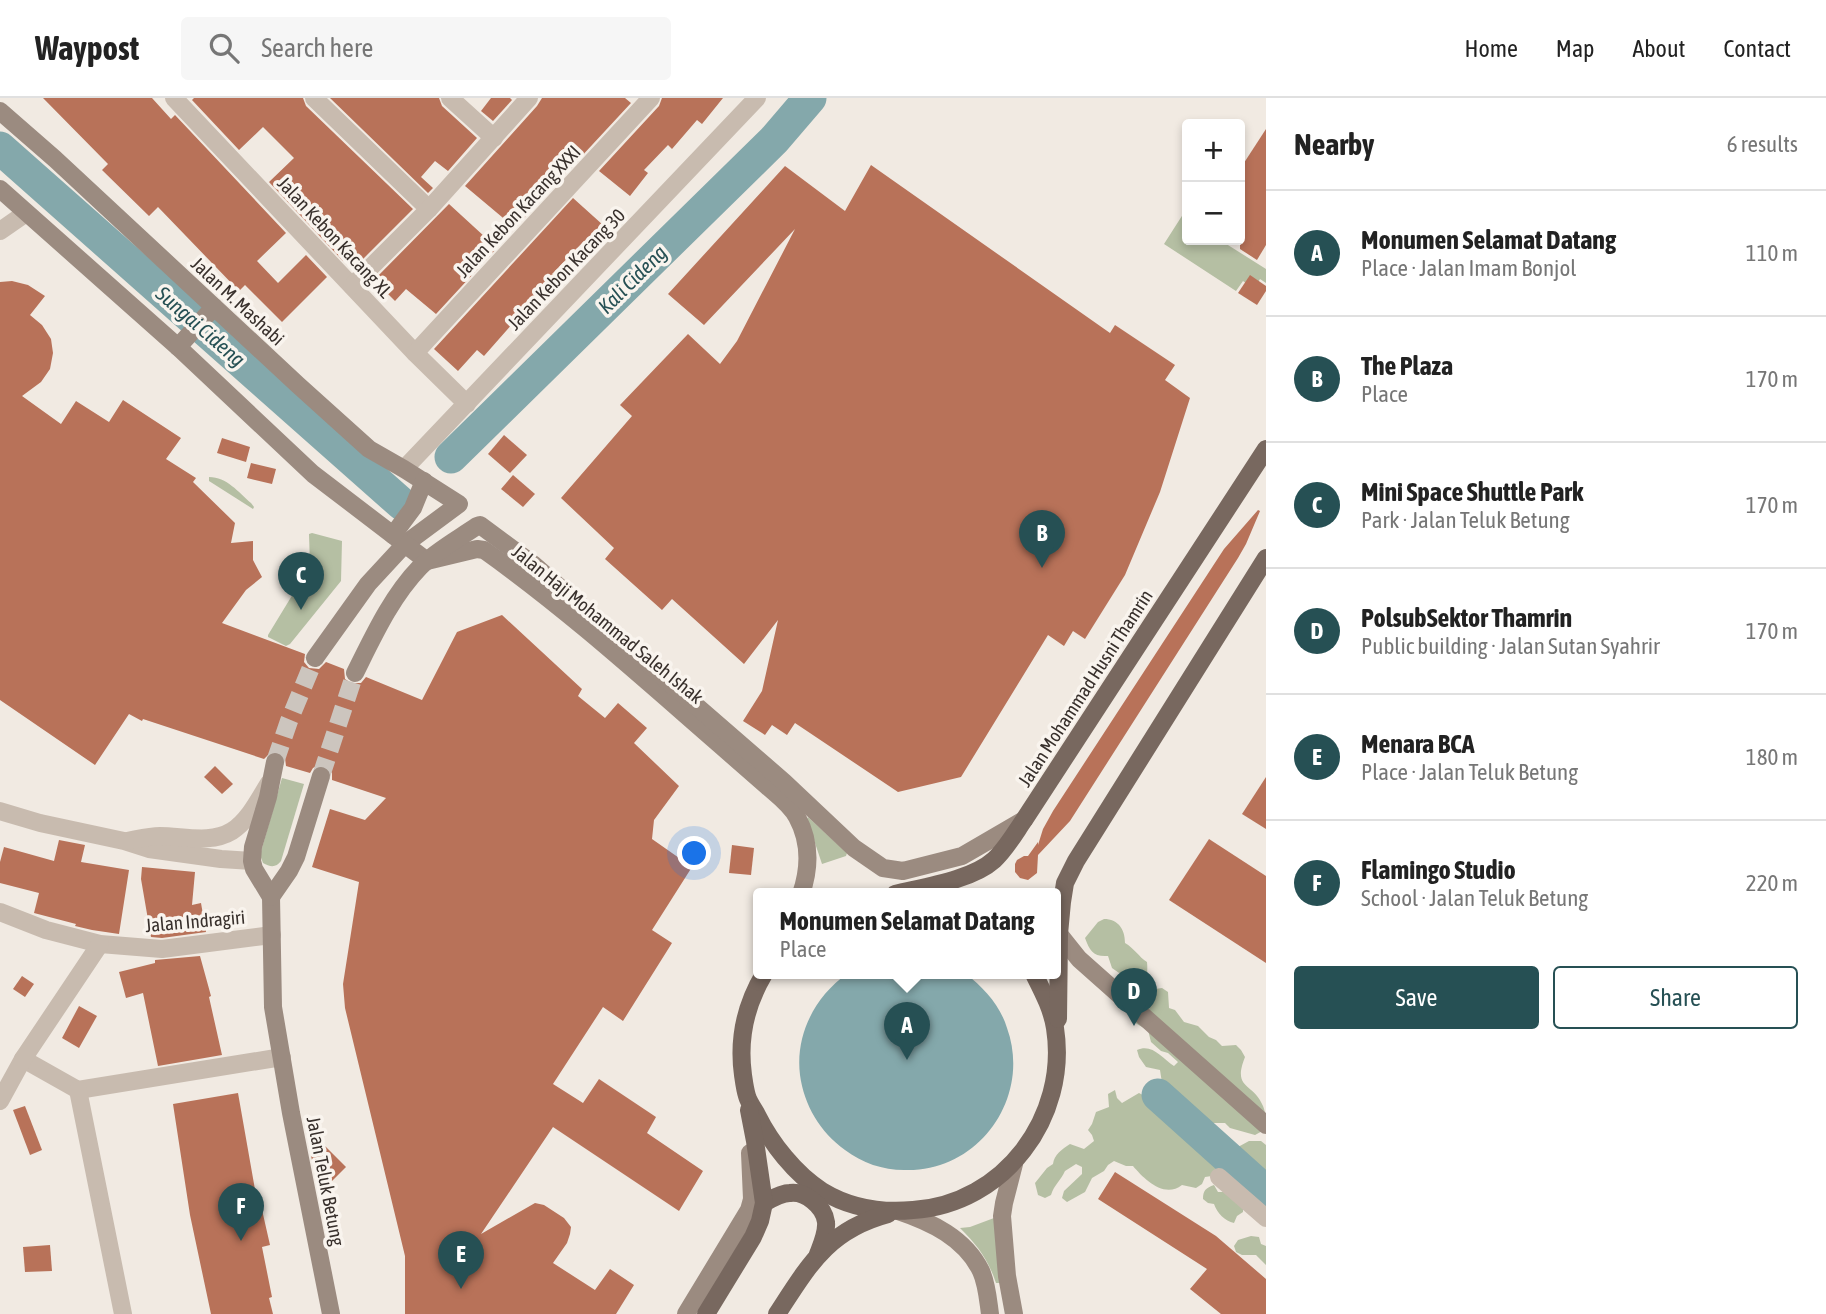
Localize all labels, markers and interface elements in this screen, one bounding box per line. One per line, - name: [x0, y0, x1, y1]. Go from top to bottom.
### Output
- search box: [181, 17, 671, 80]
- text: Waypost: [35, 29, 139, 67]
- icon: search: [205, 29, 243, 67]
- text: Search here: [261, 33, 373, 63]
- text: Home: [1464, 35, 1518, 62]
- text: Map: [1556, 35, 1594, 62]
- text: About: [1632, 35, 1685, 62]
- text: Contact: [1723, 35, 1791, 62]
- map controls: [1182, 119, 1245, 245]
- button: +: [1182, 119, 1245, 182]
- text: Nearby: [1294, 127, 1374, 161]
- text: 6 results: [1727, 131, 1798, 157]
- street label: Jalan Kebon Kacang XXXI: [451, 141, 585, 281]
- street label: Jalan Kebon Kacang XL: [273, 172, 397, 303]
- button: −: [1182, 182, 1245, 245]
- street label: Jalan Kebon Kacang 30: [503, 204, 629, 334]
- text: Monumen Selamat Datang: [1361, 225, 1616, 255]
- water label: Kali Cideng: [593, 240, 671, 318]
- text: A: [1311, 240, 1323, 266]
- text: 110 m: [1746, 240, 1798, 266]
- street label: Jalan M. Mashabi: [187, 252, 289, 350]
- text: Place · Jalan Imam Bonjol: [1361, 255, 1576, 281]
- water label: Sungai Cideng: [151, 280, 250, 371]
- text: The Plaza: [1361, 351, 1453, 381]
- text: B: [1312, 366, 1322, 392]
- text: 170 m: [1746, 366, 1798, 392]
- text: Place: [1361, 381, 1408, 407]
- text: Mini Space Shuttle Park: [1361, 477, 1583, 507]
- text: C: [1312, 492, 1322, 518]
- text: 170 m: [1746, 492, 1798, 518]
- text: Park · Jalan Teluk Betung: [1361, 507, 1570, 533]
- pin: B: [1019, 510, 1065, 568]
- street label: Jalan Haji Mohammad Saleh Ishak: [508, 540, 708, 708]
- pin: C: [278, 552, 324, 610]
- street label: Jalan Mohammad Husni Thamrin: [1013, 586, 1157, 790]
- text: PolsubSektor Thamrin: [1361, 603, 1572, 633]
- text: D: [1311, 618, 1323, 644]
- text: 170 m: [1746, 618, 1798, 644]
- text: Public building · Jalan Sutan Syahrir: [1361, 633, 1660, 659]
- text: Menara BCA: [1361, 729, 1475, 759]
- text: E: [1312, 744, 1322, 770]
- text: 180 m: [1746, 744, 1798, 770]
- text: Place · Jalan Teluk Betung: [1361, 759, 1578, 785]
- your location: [677, 836, 711, 870]
- text: Flamingo Studio: [1361, 855, 1516, 885]
- text: F: [1312, 870, 1322, 896]
- text: 220 m: [1746, 870, 1798, 896]
- text: School · Jalan Teluk Betung: [1361, 885, 1588, 911]
- popup: [753, 888, 1061, 979]
- street label: Jalan Indragiri: [144, 906, 246, 936]
- text: Monumen Selamat Datang: [779, 906, 1035, 936]
- text: Place: [779, 936, 826, 962]
- button: Save: [1294, 966, 1539, 1029]
- button: Share: [1553, 966, 1798, 1029]
- pin: D: [1111, 968, 1157, 1026]
- pin: A: [884, 1002, 930, 1060]
- street label: Jalan Teluk Betung: [303, 1114, 349, 1248]
- pin: F: [218, 1183, 264, 1241]
- pin: E: [438, 1231, 484, 1289]

